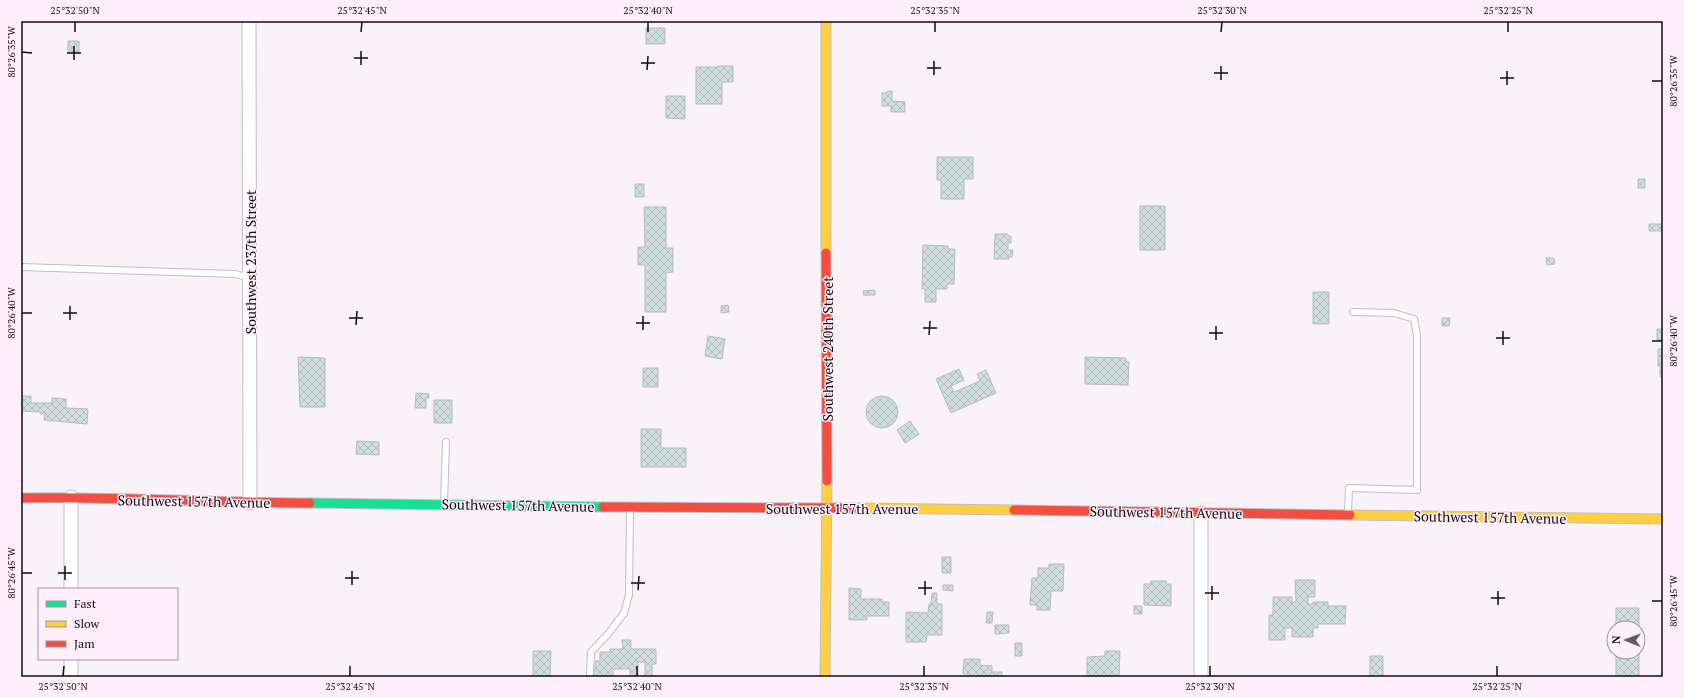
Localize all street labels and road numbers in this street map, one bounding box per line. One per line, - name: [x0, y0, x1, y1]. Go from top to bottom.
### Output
- street label: Southwest 237th Street: [241, 189, 260, 334]
- street label: Southwest 240th Street: [818, 276, 837, 421]
- street label: Southwest 157th Avenue: [118, 490, 270, 512]
- street label: Southwest 157th Avenue: [442, 494, 594, 516]
- street label: Southwest 157th Avenue: [766, 499, 918, 518]
- street label: Southwest 157th Avenue: [1090, 501, 1242, 523]
- street label: Southwest 157th Avenue: [1414, 506, 1566, 528]

